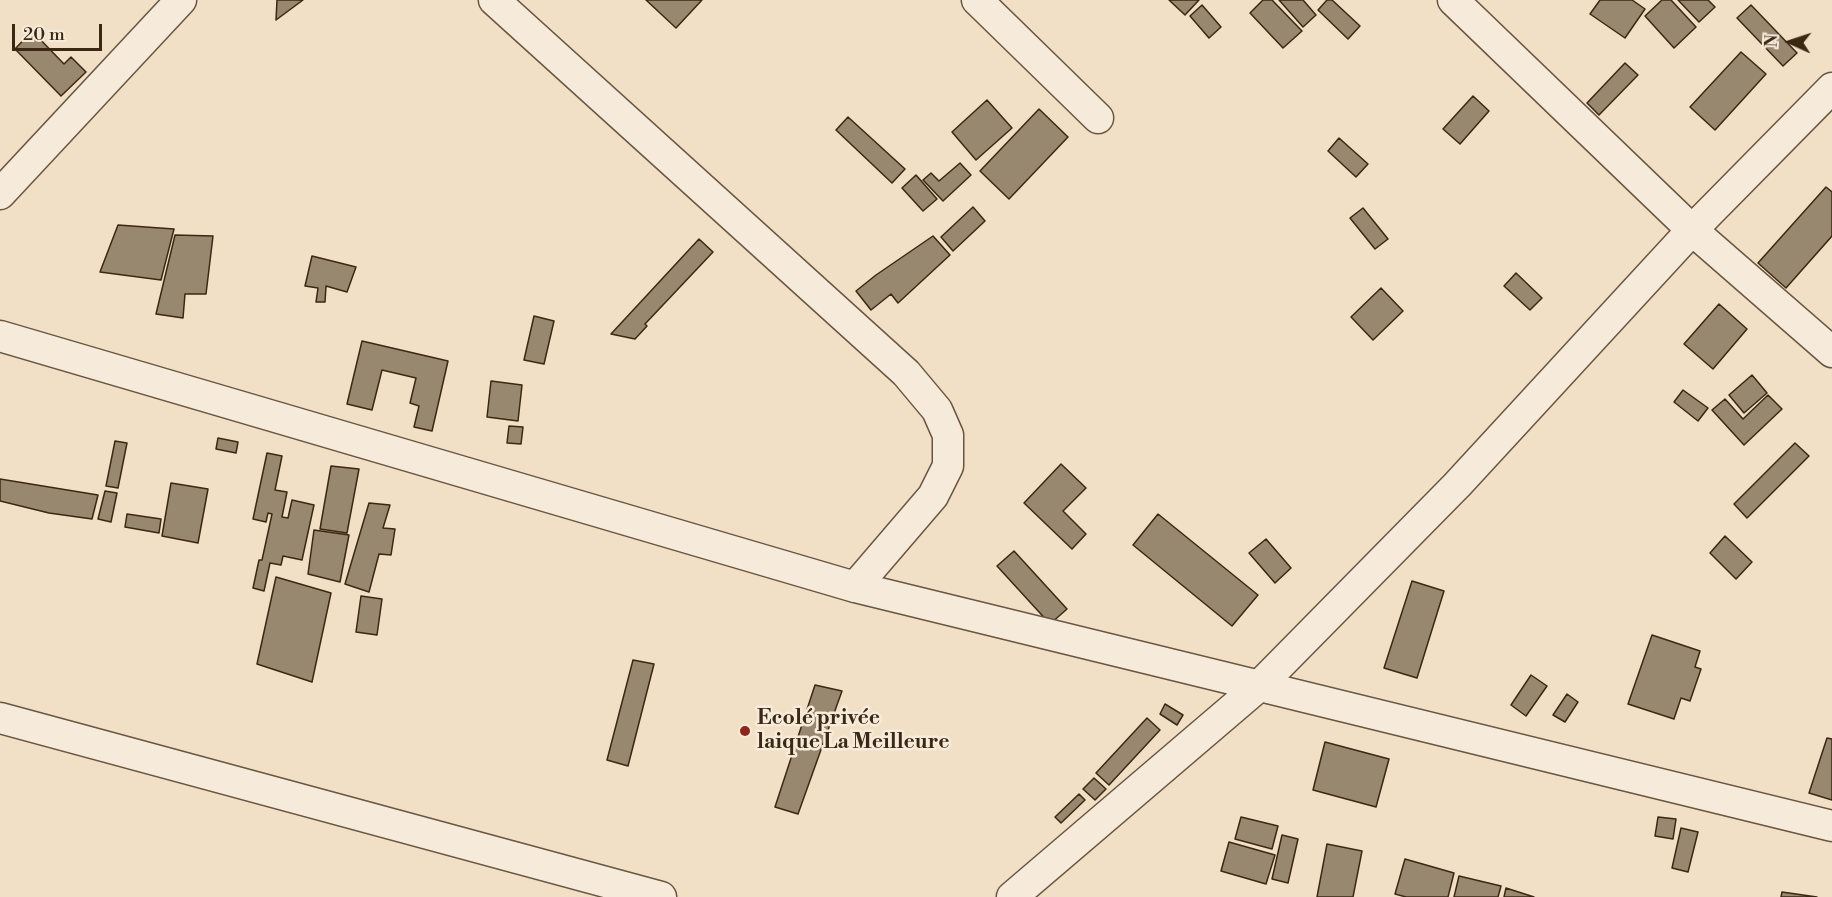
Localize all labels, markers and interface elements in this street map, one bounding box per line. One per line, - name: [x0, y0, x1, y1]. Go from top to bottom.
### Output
- scale bar: [15, 12, 105, 50]
- north arrow: [1760, 12, 1820, 72]
- text: 20 m: [23, 23, 65, 46]
- text: N: [1762, 34, 1782, 48]
- place label: Ecolé privée laique La Meilleure: [757, 706, 949, 756]
- marker: Ecolé privée laique La Meilleure: [738, 724, 752, 738]

